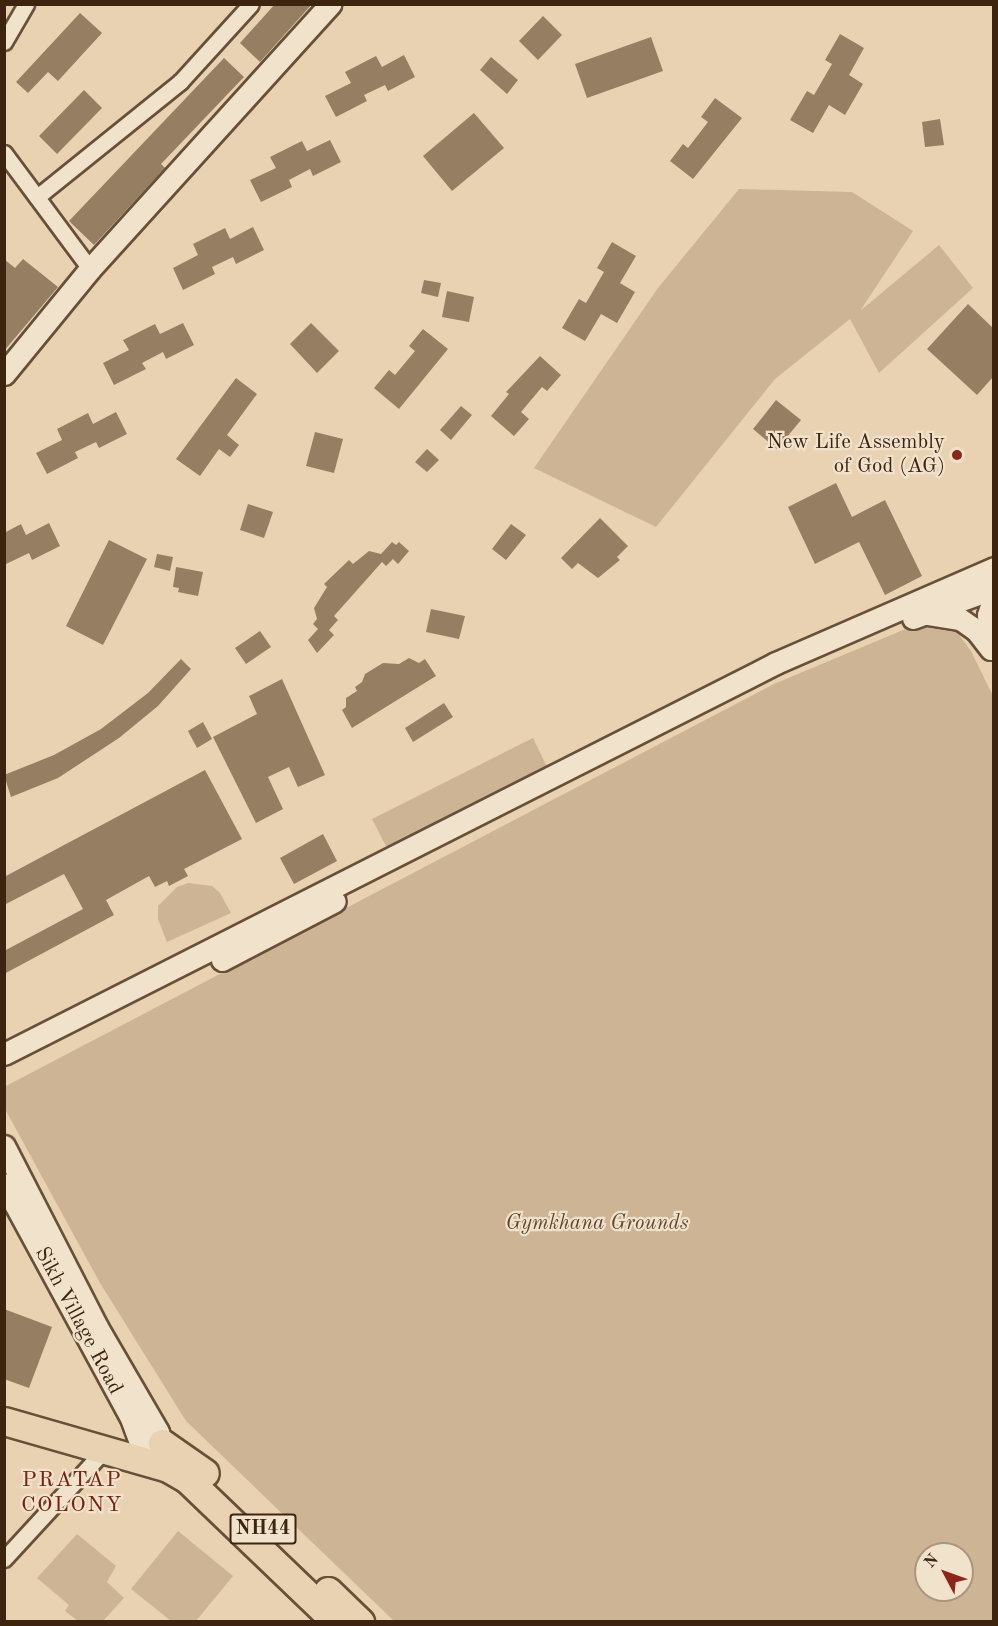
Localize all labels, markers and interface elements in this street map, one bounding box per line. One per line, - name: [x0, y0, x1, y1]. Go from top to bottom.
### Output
- place label: New Life Assembly of God (AG): [767, 430, 945, 480]
- marker: New Life Assembly of God (AG): [950, 448, 964, 462]
- park label: Gymkhana Grounds: [506, 1211, 688, 1237]
- street label: Sikh Village Road: [29, 1243, 127, 1399]
- district label: PRATAP COLONY: [21, 1467, 123, 1518]
- road number: NH44: [228, 1512, 298, 1546]
- north arrow: [914, 1542, 974, 1602]
- text: N: [922, 1552, 942, 1571]

